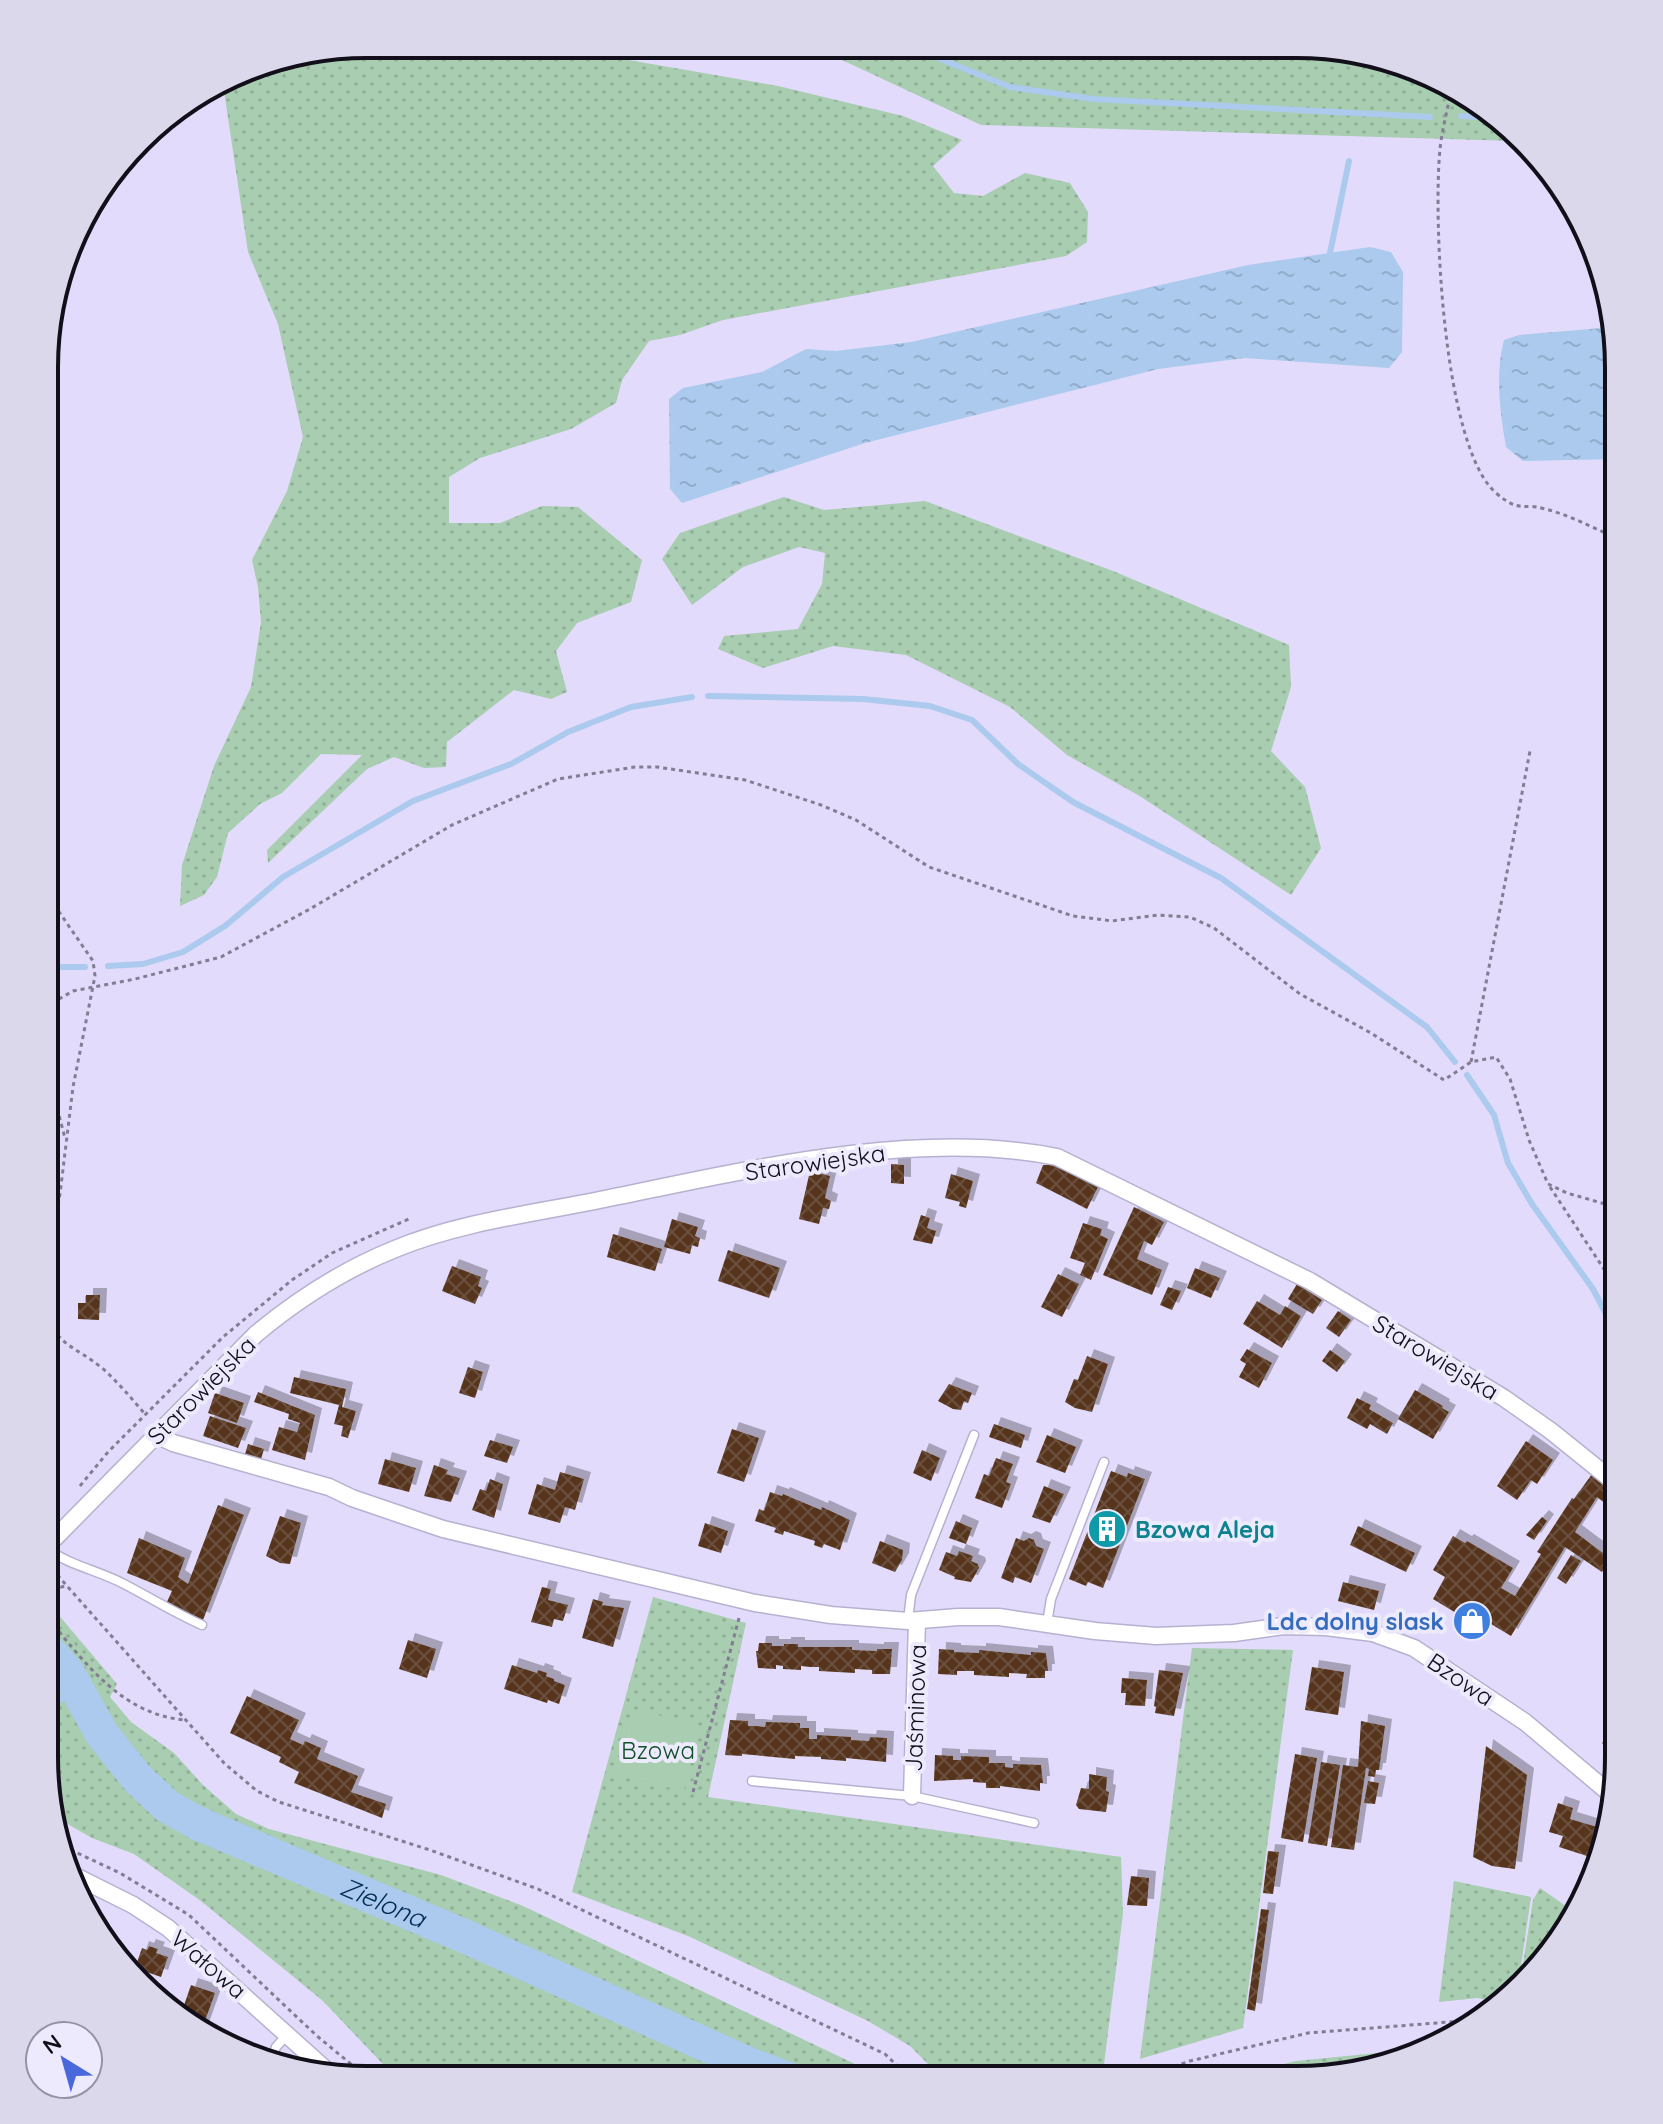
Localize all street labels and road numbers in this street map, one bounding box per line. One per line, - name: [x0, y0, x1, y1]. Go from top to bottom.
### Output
- street label: Starowiejska: [743, 1137, 887, 1187]
- street label: Starowiejska: [1368, 1308, 1504, 1406]
- street label: Starowiejska: [140, 1329, 262, 1451]
- street label: Jaśminowa: [898, 1644, 932, 1772]
- street label: Bzowa: [1422, 1646, 1500, 1712]
- street label: Wałowa: [165, 1923, 253, 2005]

